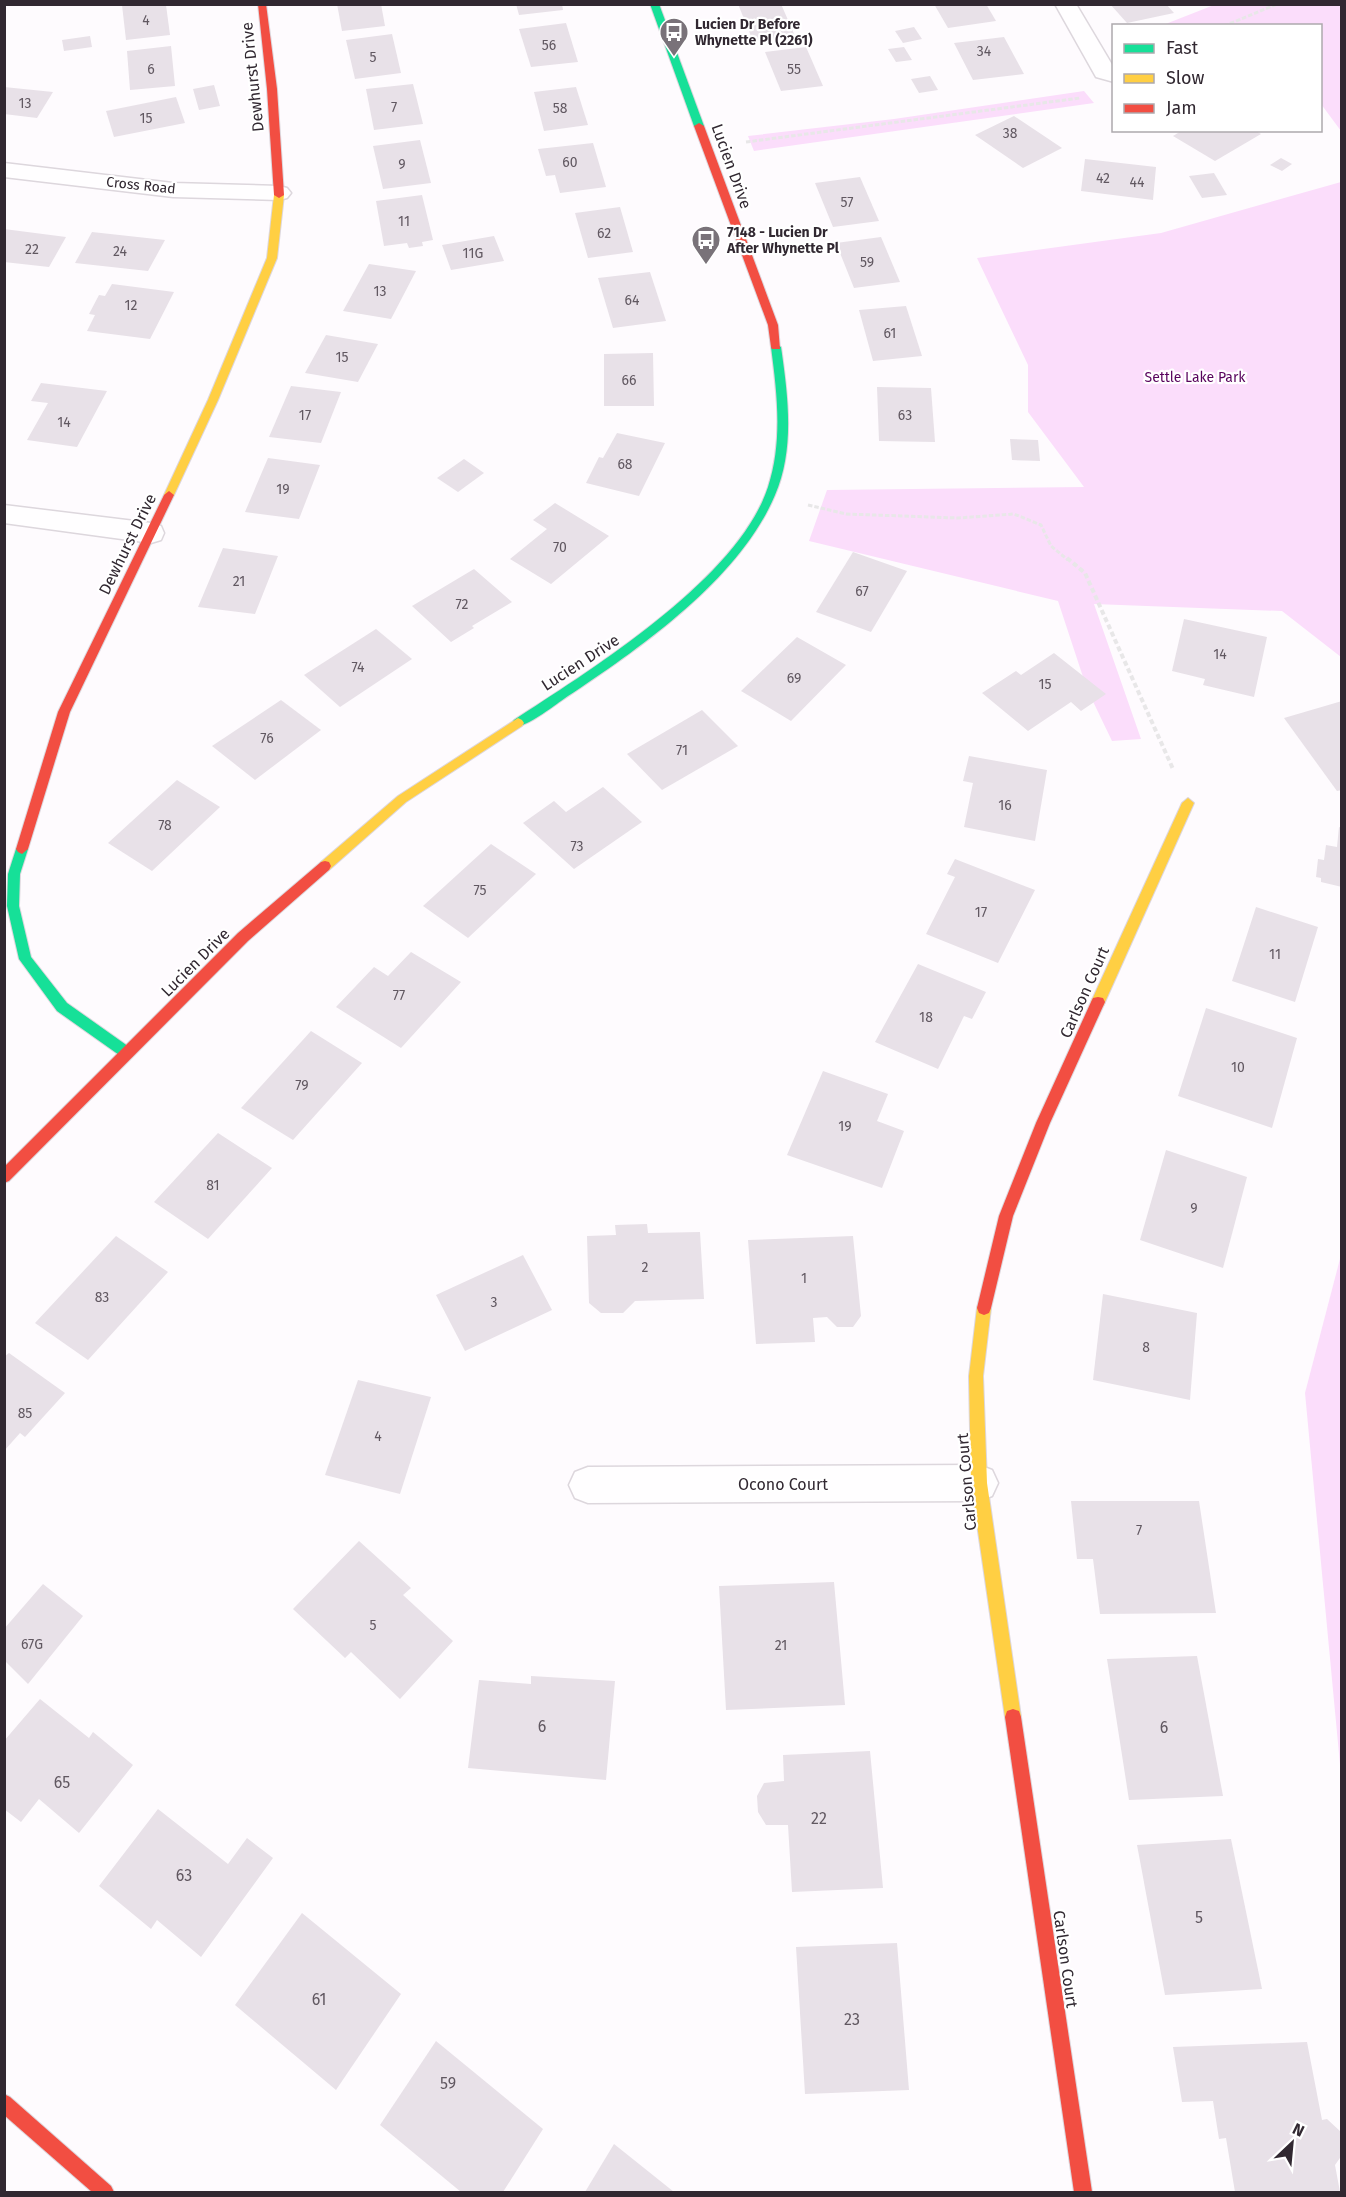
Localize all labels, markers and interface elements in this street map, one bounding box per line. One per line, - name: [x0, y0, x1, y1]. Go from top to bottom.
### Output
- house number: 4: [142, 12, 150, 29]
- bus stop icon: Lucien Dr Before Whynette Pl (2261): [658, 16, 690, 58]
- place label: Lucien Dr Before Whynette Pl (2261): [695, 16, 813, 49]
- street label: Dewhurst Drive: [237, 21, 268, 133]
- legend: [1112, 24, 1322, 132]
- house number: 56: [542, 37, 556, 54]
- text: Fast: [1166, 37, 1199, 59]
- house number: 34: [977, 43, 992, 60]
- house number: 5: [369, 49, 377, 66]
- house number: 6: [147, 61, 155, 78]
- house number: 55: [787, 61, 801, 78]
- text: Slow: [1166, 67, 1205, 89]
- house number: 13: [18, 95, 32, 112]
- text: Jam: [1166, 97, 1197, 119]
- house number: 7: [391, 99, 397, 116]
- house number: 58: [553, 100, 568, 117]
- house number: 15: [139, 110, 153, 127]
- street label: Lucien Drive: [707, 121, 756, 211]
- house number: 38: [1003, 125, 1018, 142]
- house number: 60: [562, 154, 578, 171]
- house number: 9: [398, 156, 406, 173]
- house number: 42: [1096, 170, 1110, 187]
- street label: Cross Road: [105, 173, 177, 198]
- house number: 44: [1130, 174, 1145, 191]
- house number: 57: [841, 194, 853, 211]
- house number: 11: [398, 213, 410, 230]
- bus stop icon: 7148 - Lucien Dr After Whynette Pl: [690, 224, 722, 266]
- place label: 7148 - Lucien Dr After Whynette Pl: [726, 224, 840, 257]
- house number: 62: [597, 225, 611, 242]
- house number: 22: [25, 241, 39, 258]
- house number: 24: [113, 243, 128, 260]
- house number: 11G: [463, 245, 483, 262]
- house number: 59: [860, 254, 874, 271]
- house number: 13: [373, 283, 387, 300]
- house number: 64: [625, 292, 640, 309]
- house number: 12: [125, 297, 138, 314]
- house number: 61: [884, 325, 896, 342]
- house number: 15: [335, 349, 349, 366]
- park label: Settle Lake Park: [1145, 369, 1246, 386]
- house number: 66: [622, 372, 636, 389]
- house number: 17: [299, 407, 311, 424]
- house number: 63: [898, 407, 912, 424]
- house number: 14: [57, 414, 71, 431]
- house number: 68: [617, 456, 633, 473]
- house number: 19: [276, 481, 290, 498]
- street label: Dewhurst Drive: [95, 491, 160, 598]
- house number: 70: [553, 539, 567, 556]
- house number: 21: [233, 573, 245, 590]
- house number: 67: [855, 583, 869, 600]
- house number: 72: [456, 596, 469, 613]
- street label: Lucien Drive: [538, 630, 623, 695]
- house number: 14: [1213, 646, 1227, 663]
- house number: 74: [351, 659, 365, 676]
- house number: 69: [787, 670, 801, 687]
- house number: 15: [1038, 676, 1052, 693]
- house number: 76: [260, 730, 274, 747]
- house number: 71: [676, 742, 688, 759]
- house number: 16: [998, 797, 1012, 814]
- house number: 78: [158, 817, 172, 834]
- house number: 73: [570, 838, 584, 855]
- house number: 75: [473, 882, 487, 899]
- house number: 17: [975, 904, 987, 921]
- street label: Lucien Drive: [157, 924, 234, 1001]
- street label: Carlson Court: [1056, 943, 1113, 1041]
- house number: 11: [1269, 946, 1281, 963]
- house number: 77: [393, 987, 405, 1004]
- house number: 18: [919, 1009, 933, 1026]
- house number: 10: [1231, 1059, 1245, 1076]
- house number: 79: [295, 1077, 309, 1094]
- house number: 19: [838, 1118, 852, 1135]
- house number: 81: [206, 1177, 220, 1194]
- house number: 9: [1190, 1200, 1198, 1217]
- house number: 2: [642, 1259, 649, 1276]
- house number: 1: [801, 1270, 807, 1287]
- house number: 83: [95, 1289, 109, 1306]
- house number: 3: [491, 1294, 498, 1311]
- house number: 8: [1142, 1339, 1150, 1356]
- house number: 85: [18, 1405, 32, 1422]
- house number: 4: [374, 1428, 382, 1445]
- street label: Carlson Court: [953, 1432, 980, 1532]
- street label: Ocono Court: [738, 1475, 828, 1494]
- house number: 7: [1136, 1522, 1142, 1539]
- house number: 5: [369, 1617, 377, 1634]
- house number: 67G: [21, 1636, 43, 1653]
- house number: 21: [775, 1637, 787, 1654]
- house number: 6: [538, 1717, 546, 1736]
- house number: 6: [1160, 1718, 1168, 1737]
- house number: 65: [54, 1773, 70, 1792]
- house number: 22: [811, 1809, 827, 1828]
- house number: 63: [176, 1866, 192, 1885]
- house number: 5: [1195, 1908, 1203, 1927]
- street label: Carlson Court: [1049, 1909, 1082, 2009]
- house number: 61: [312, 1990, 326, 2009]
- house number: 23: [844, 2010, 860, 2029]
- house number: 59: [440, 2074, 456, 2093]
- north arrow: [1262, 2113, 1322, 2173]
- text: N: [1289, 2119, 1307, 2141]

